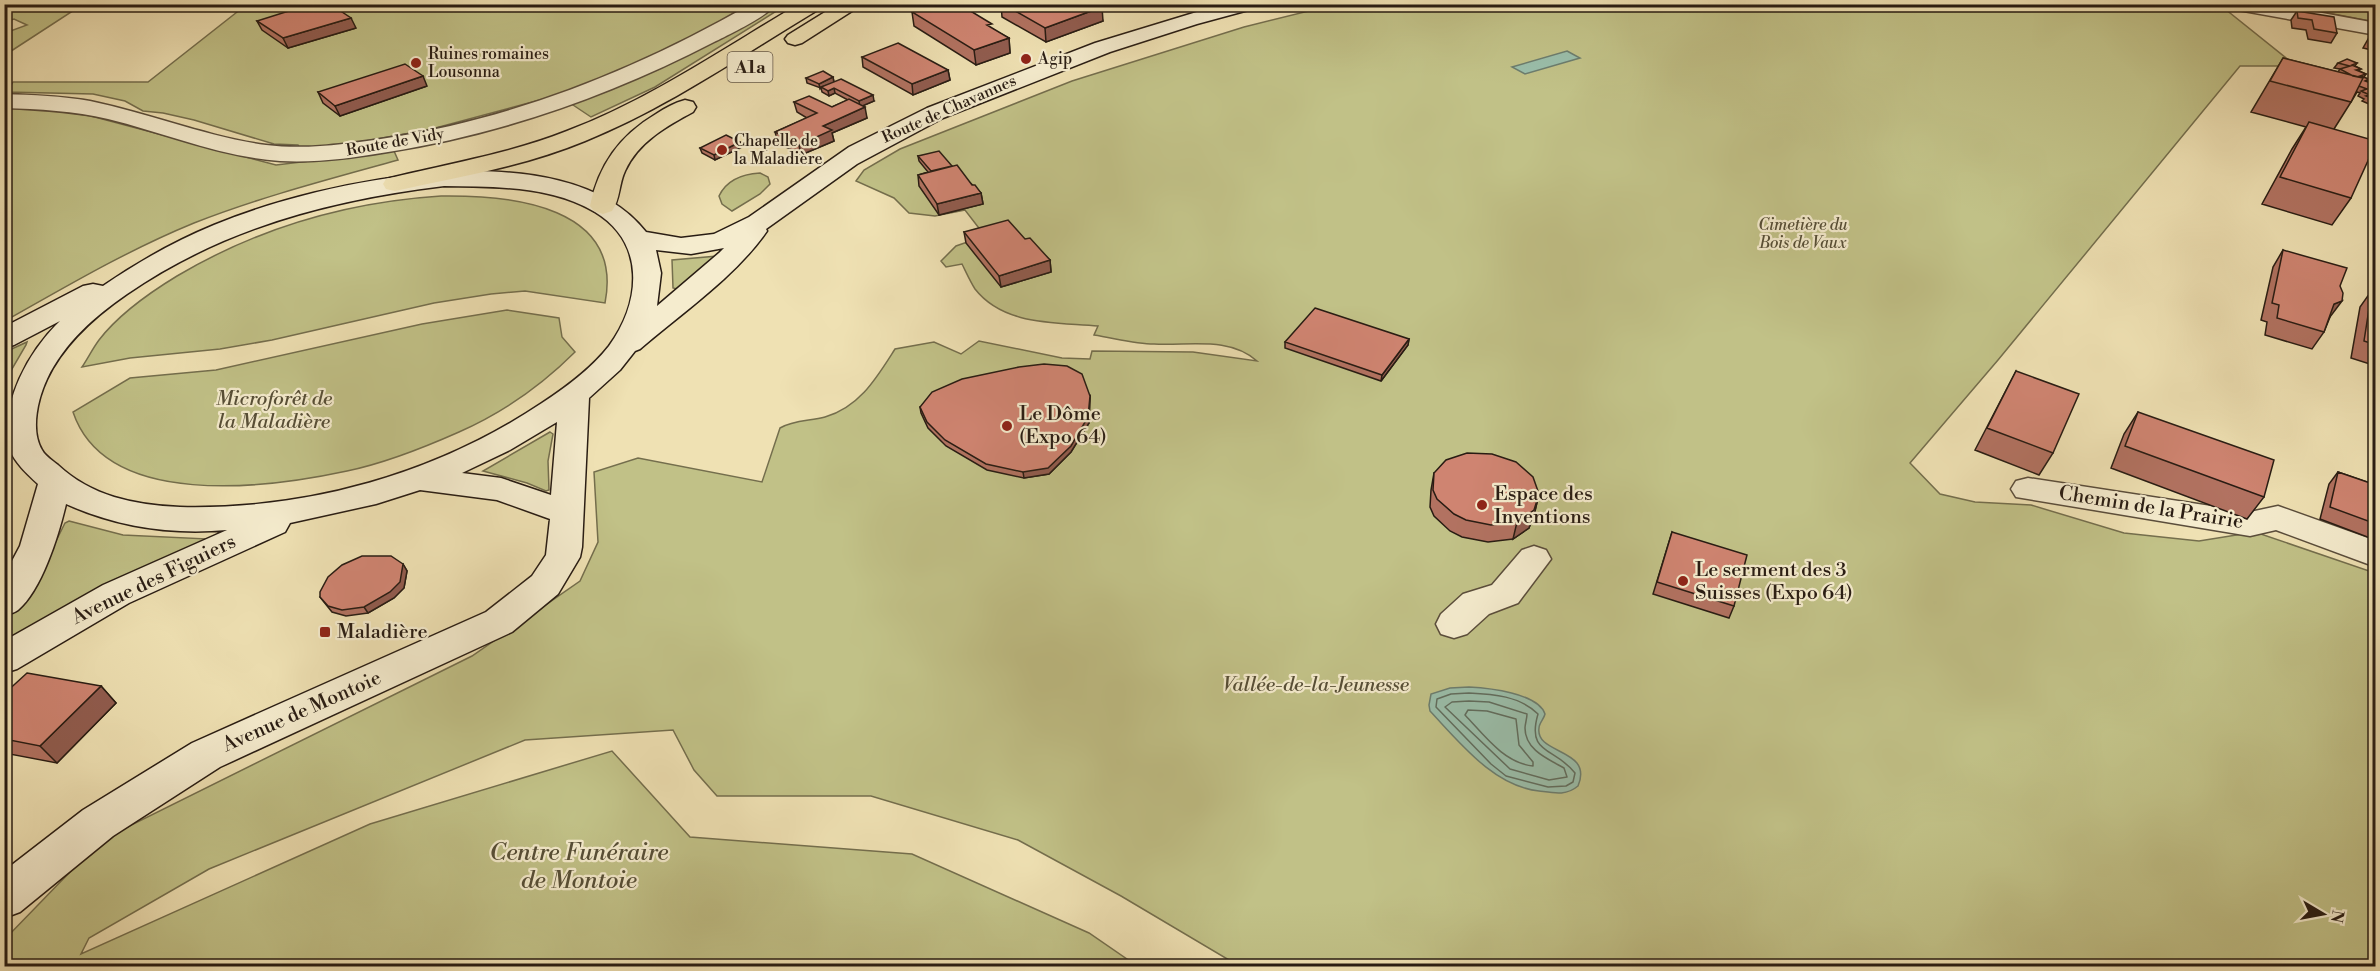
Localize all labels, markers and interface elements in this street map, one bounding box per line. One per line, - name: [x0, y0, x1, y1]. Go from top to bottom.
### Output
- place label: Ruines romaines Lousonna: [428, 44, 549, 82]
- place label: Agip: [1037, 49, 1072, 69]
- road number: A1a: [728, 52, 772, 82]
- marker: Agip: [1019, 52, 1033, 66]
- marker: Ruines romaines Lousonna: [409, 56, 423, 70]
- street label: Route de Chavannes: [879, 70, 1019, 148]
- street label: Route de Vidy: [344, 123, 446, 160]
- place label: Chapelle de la Maladière: [734, 131, 823, 169]
- marker: Chapelle de la Maladière: [715, 143, 729, 157]
- park label: Cimetière du Bois de Vaux: [1758, 215, 1849, 253]
- park label: Microforêt de la Maladière: [216, 387, 333, 435]
- place label: Le Dôme (Expo 64): [1019, 402, 1107, 450]
- marker: Le Dôme (Expo 64): [1000, 419, 1014, 433]
- street label: Chemin de la Prairie: [2057, 481, 2245, 535]
- place label: Espace des Inventions: [1494, 482, 1593, 530]
- marker: Espace des Inventions: [1475, 498, 1489, 512]
- street label: Avenue des Figuiers: [67, 529, 240, 631]
- place label: Le serment des 3 Suisses (Expo 64): [1695, 558, 1853, 606]
- marker: Le serment des 3 Suisses (Expo 64): [1676, 574, 1690, 588]
- place label: Maladière: [337, 620, 427, 645]
- marker: Maladière: [318, 625, 332, 639]
- street label: Avenue de Montoie: [218, 666, 385, 759]
- park label: Vallée-de-la-Jeunesse: [1223, 673, 1410, 698]
- park label: Centre Funéraire de Montoie: [490, 838, 668, 896]
- north arrow: [2293, 884, 2353, 944]
- text: N: [2326, 908, 2348, 925]

